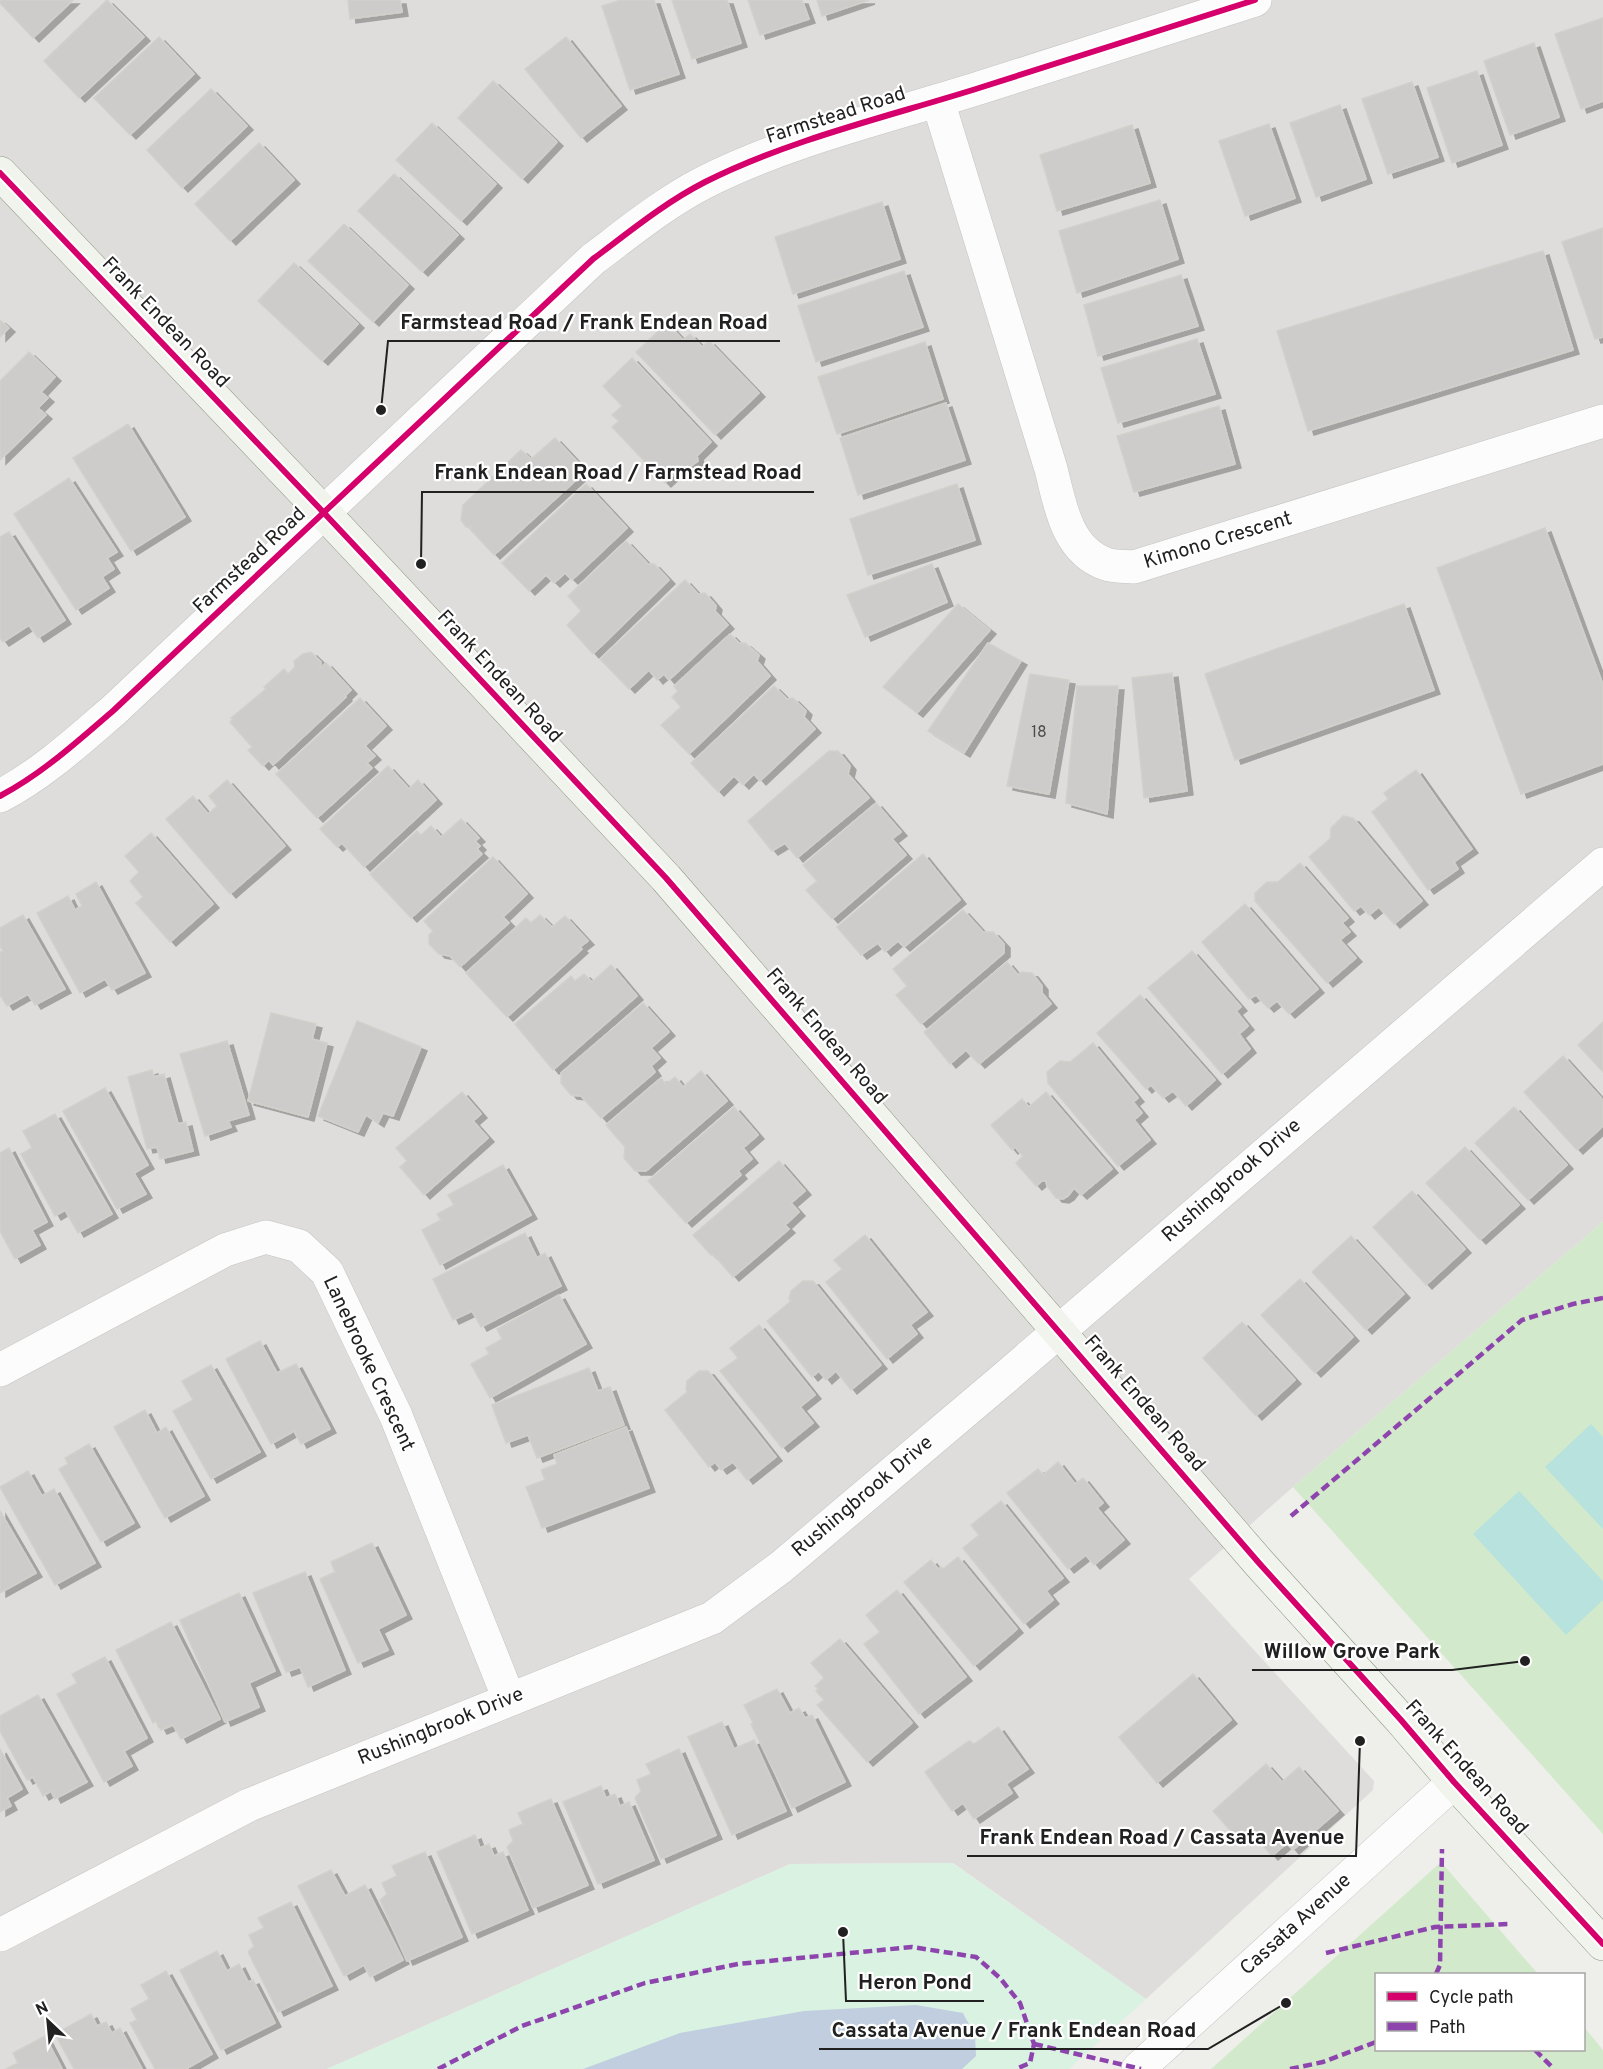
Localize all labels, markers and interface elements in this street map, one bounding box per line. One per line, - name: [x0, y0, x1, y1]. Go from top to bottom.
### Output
- street label: Farmstead Road: [763, 81, 909, 151]
- street label: Frank Endean Road: [96, 252, 234, 394]
- callout: Farmstead Road / Frank Endean Road: [388, 302, 780, 341]
- text: Farmstead Road / Frank Endean Road: [400, 310, 768, 337]
- callout: Frank Endean Road / Farmstead Road: [422, 453, 814, 492]
- text: Frank Endean Road / Farmstead Road: [434, 460, 802, 487]
- street label: Farmstead Road: [188, 502, 312, 620]
- street label: Kimono Crescent: [1141, 506, 1295, 576]
- street label: Frank Endean Road: [431, 605, 567, 749]
- house number: 18: [1031, 723, 1047, 743]
- street label: Frank Endean Road: [759, 963, 893, 1111]
- street label: Rushingbrook Drive: [1157, 1113, 1307, 1249]
- street label: Lanebrooke Crescent: [316, 1272, 420, 1456]
- street label: Frank Endean Road: [1077, 1330, 1211, 1478]
- street label: Rushingbrook Drive: [787, 1430, 939, 1564]
- callout: Willow Grove Park: [1252, 1631, 1452, 1670]
- text: Willow Grove Park: [1264, 1639, 1440, 1666]
- street label: Rushingbrook Drive: [354, 1682, 528, 1772]
- street label: Frank Endean Road: [1399, 1695, 1533, 1841]
- callout: Frank Endean Road / Cassata Avenue: [967, 1817, 1356, 1856]
- text: Frank Endean Road / Cassata Avenue: [980, 1825, 1344, 1852]
- street label: Cassata Avenue: [1235, 1868, 1357, 1982]
- callout: Heron Pond: [846, 1962, 984, 2001]
- text: Heron Pond: [858, 1970, 972, 1997]
- legend: [1375, 1973, 1585, 2051]
- text: Cycle path: [1429, 1987, 1514, 2010]
- north arrow: [18, 1991, 78, 2051]
- text: N: [33, 1998, 52, 2021]
- callout: Cassata Avenue / Frank Endean Road: [819, 2010, 1208, 2049]
- text: Path: [1429, 2017, 1466, 2040]
- text: Cassata Avenue / Frank Endean Road: [832, 2018, 1196, 2045]

